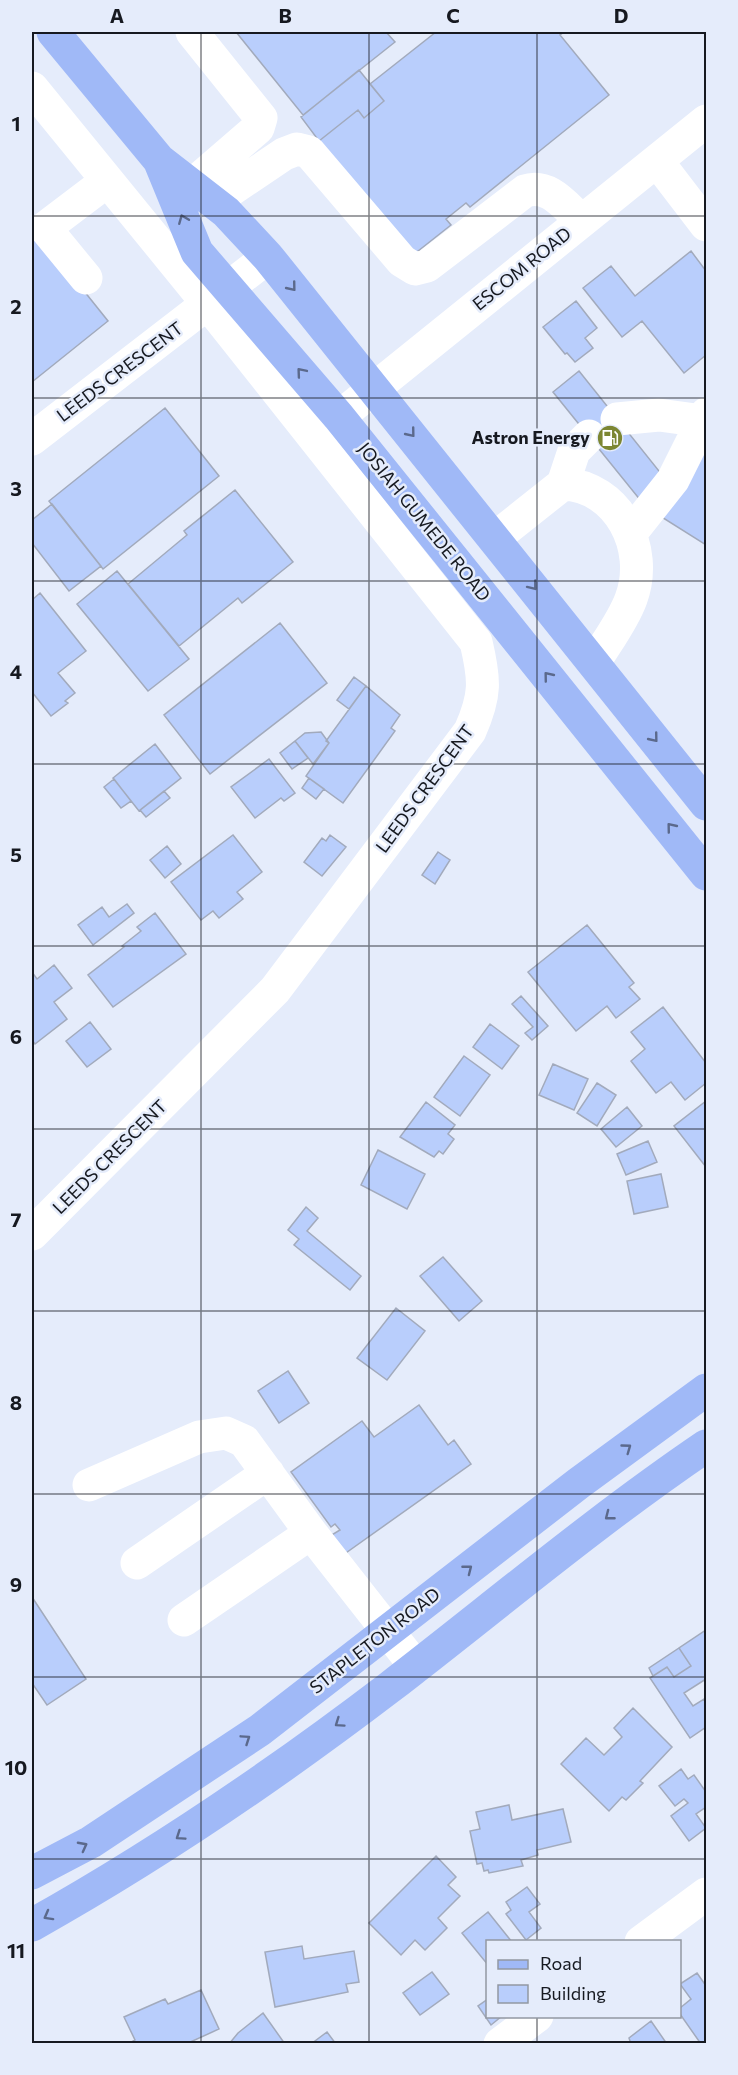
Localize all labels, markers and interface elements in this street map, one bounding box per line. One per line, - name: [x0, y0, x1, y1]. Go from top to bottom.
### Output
- text: A: [110, 3, 124, 27]
- text: B: [278, 3, 292, 27]
- text: C: [446, 3, 460, 27]
- text: D: [614, 3, 628, 27]
- text: 1: [11, 111, 21, 135]
- one-way arrow: [178, 214, 190, 225]
- street label: ESCOM ROAD: [468, 222, 575, 315]
- one-way arrow: [285, 280, 296, 291]
- text: 2: [10, 294, 22, 318]
- street label: LEEDS CRESCENT: [52, 316, 187, 426]
- one-way arrow: [297, 368, 308, 379]
- fuel station icon: Astron Energy: [595, 423, 625, 453]
- place label: Astron Energy: [472, 426, 590, 448]
- one-way arrow: [404, 427, 415, 438]
- street label: JOSIAH GUMEDE ROAD: [354, 438, 496, 605]
- text: 3: [10, 476, 22, 500]
- one-way arrow: [525, 579, 536, 590]
- text: 4: [10, 659, 22, 683]
- one-way arrow: [545, 671, 556, 682]
- street label: LEEDS CRESCENT: [370, 720, 478, 857]
- one-way arrow: [647, 732, 658, 743]
- one-way arrow: [668, 823, 679, 834]
- text: 5: [10, 842, 22, 866]
- text: 6: [10, 1024, 22, 1048]
- street label: LEEDS CRESCENT: [48, 1095, 171, 1218]
- text: 7: [11, 1207, 22, 1231]
- text: 8: [10, 1390, 22, 1414]
- one-way arrow: [620, 1444, 631, 1455]
- one-way arrow: [605, 1509, 616, 1520]
- one-way arrow: [461, 1566, 472, 1577]
- text: 9: [10, 1572, 22, 1596]
- street label: STAPLETON ROAD: [305, 1582, 444, 1698]
- one-way arrow: [335, 1716, 346, 1727]
- one-way arrow: [240, 1735, 251, 1746]
- text: 10: [5, 1755, 27, 1779]
- one-way arrow: [176, 1829, 187, 1840]
- one-way arrow: [77, 1842, 88, 1853]
- one-way arrow: [44, 1909, 55, 1920]
- text: 11: [7, 1938, 25, 1962]
- legend: [486, 1940, 681, 2018]
- text: Road: [540, 1952, 582, 1974]
- text: Building: [540, 1982, 606, 2004]

